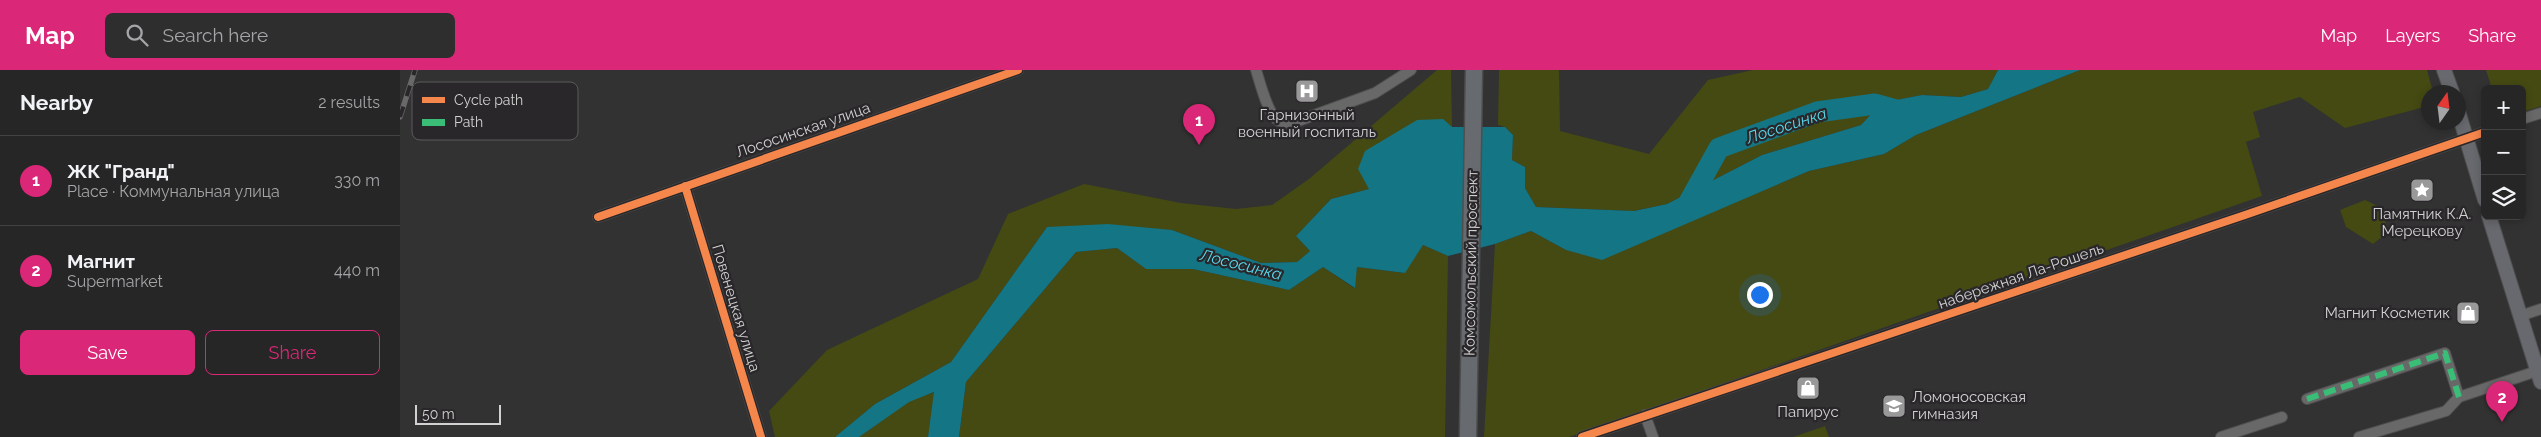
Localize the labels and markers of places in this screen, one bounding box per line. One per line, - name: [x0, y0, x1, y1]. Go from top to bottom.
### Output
- hospital icon: Гарнизонный военный госпиталь: [1294, 78, 1320, 104]
- pin: 1: [1183, 104, 1215, 145]
- place label: Гарнизонный военный госпиталь: [1238, 106, 1376, 141]
- place icon: Памятник К.А. Мерецкову: [2409, 177, 2435, 203]
- place label: Памятник К.А. Мерецкову: [2373, 205, 2471, 240]
- shop icon: Магнит Косметик: [2455, 300, 2481, 326]
- place label: Магнит Косметик: [2325, 304, 2450, 322]
- shop icon: Папирус: [1795, 375, 1821, 401]
- pin: 2: [2486, 381, 2518, 422]
- place label: Ломоносовская гимназия: [1912, 388, 2026, 423]
- school or university icon: Ломоносовская гимназия: [1881, 393, 1907, 419]
- place label: Папирус: [1777, 403, 1839, 421]

